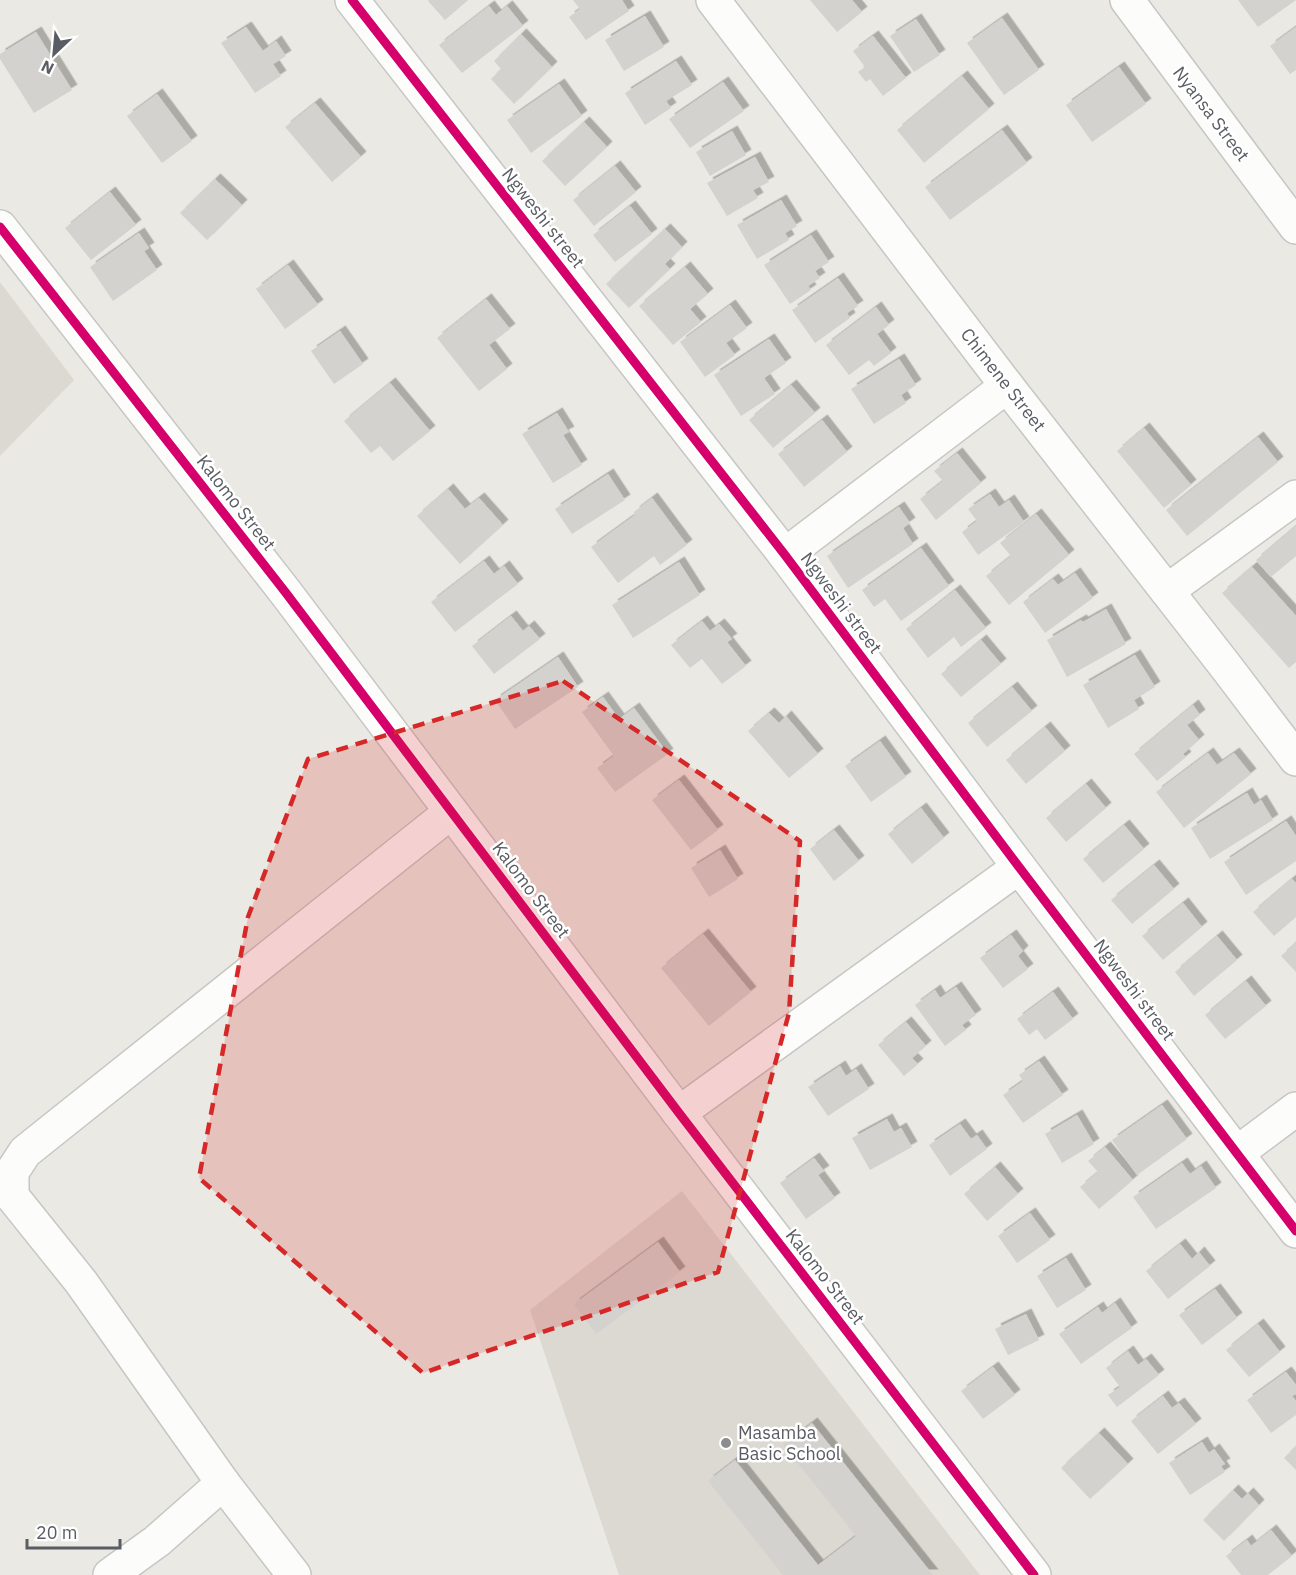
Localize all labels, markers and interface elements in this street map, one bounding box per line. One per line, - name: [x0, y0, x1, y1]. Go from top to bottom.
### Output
- north arrow: [24, 24, 84, 84]
- text: N: [38, 56, 57, 79]
- street label: Nyansa Street: [1168, 62, 1255, 166]
- street label: Ngweshi street: [497, 163, 590, 273]
- street label: Chimene Street: [956, 323, 1051, 436]
- street label: Kalomo Street: [192, 450, 281, 555]
- street label: Ngweshi street: [796, 547, 887, 658]
- street label: Kalomo Street: [488, 837, 575, 943]
- street label: Ngweshi street: [1089, 934, 1180, 1045]
- street label: Kalomo Street: [781, 1224, 870, 1329]
- place label: Masamba Basic School: [738, 1421, 841, 1465]
- marker: Masamba Basic School: [719, 1436, 733, 1450]
- scale bar: [27, 1512, 120, 1550]
- text: 20 m: [36, 1521, 78, 1544]

